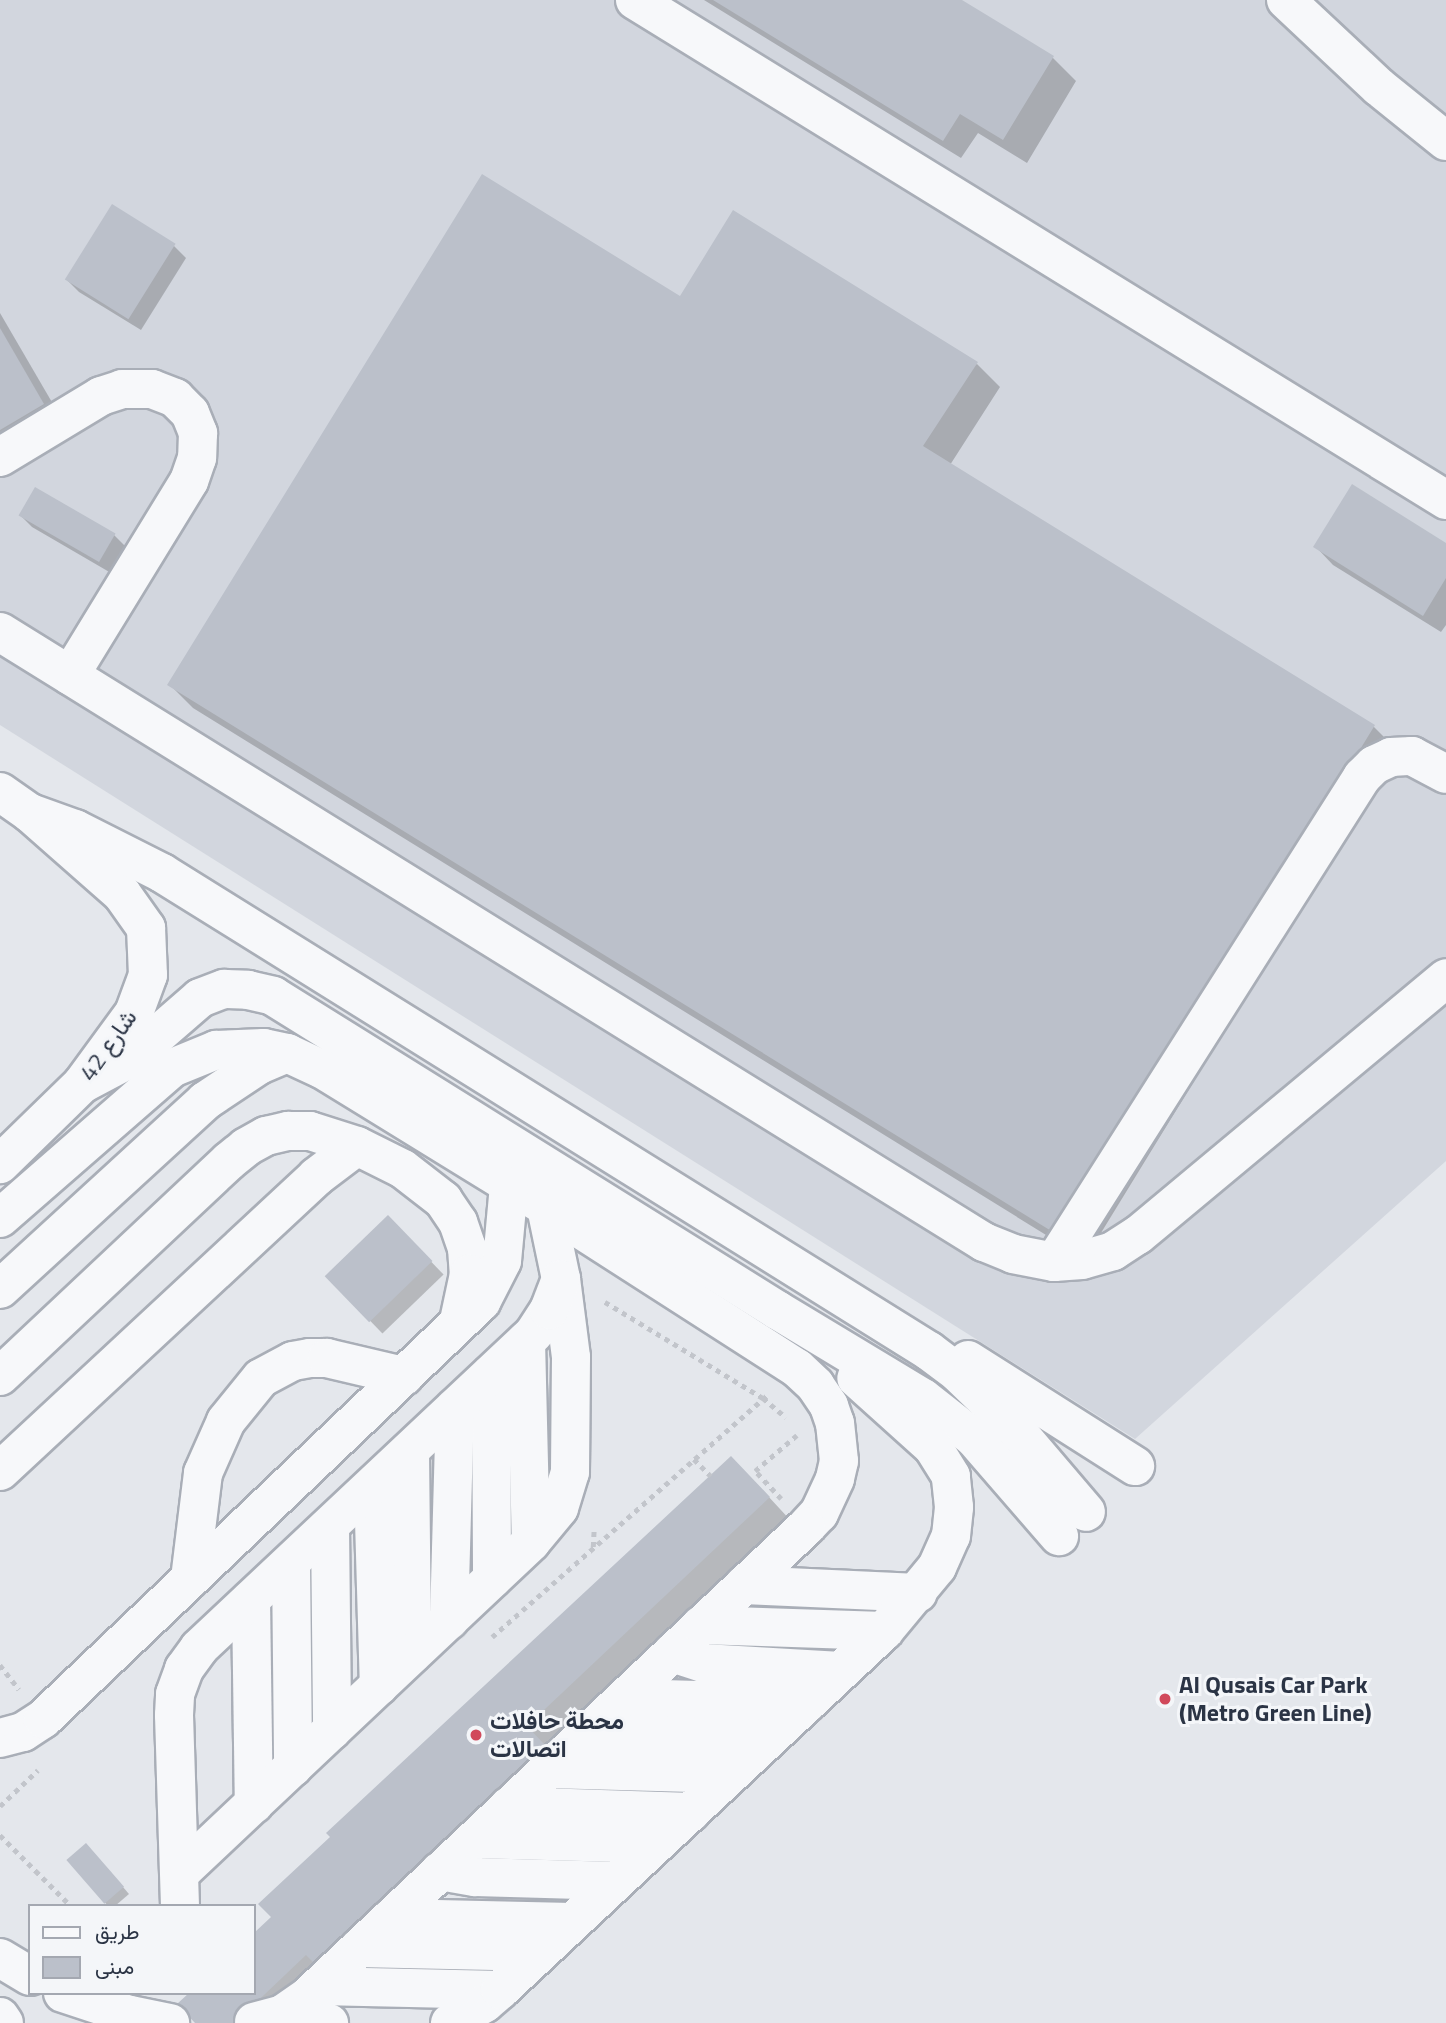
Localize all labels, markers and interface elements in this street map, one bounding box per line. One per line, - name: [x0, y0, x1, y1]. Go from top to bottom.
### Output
- street label: شارع 42: [73, 1004, 143, 1086]
- place label: Al Qusais Car Park (Metro Green Line): [1179, 1671, 1372, 1727]
- marker: Al Qusais Car Park (Metro Green Line): [1157, 1691, 1173, 1707]
- place label: محطة حافلات اتصالات: [490, 1707, 624, 1763]
- marker: محطة حافلات اتصالات: [468, 1727, 484, 1743]
- legend: [28, 1904, 256, 1995]
- text: طريق: [95, 1915, 140, 1947]
- text: مبنى: [95, 1950, 134, 1982]

